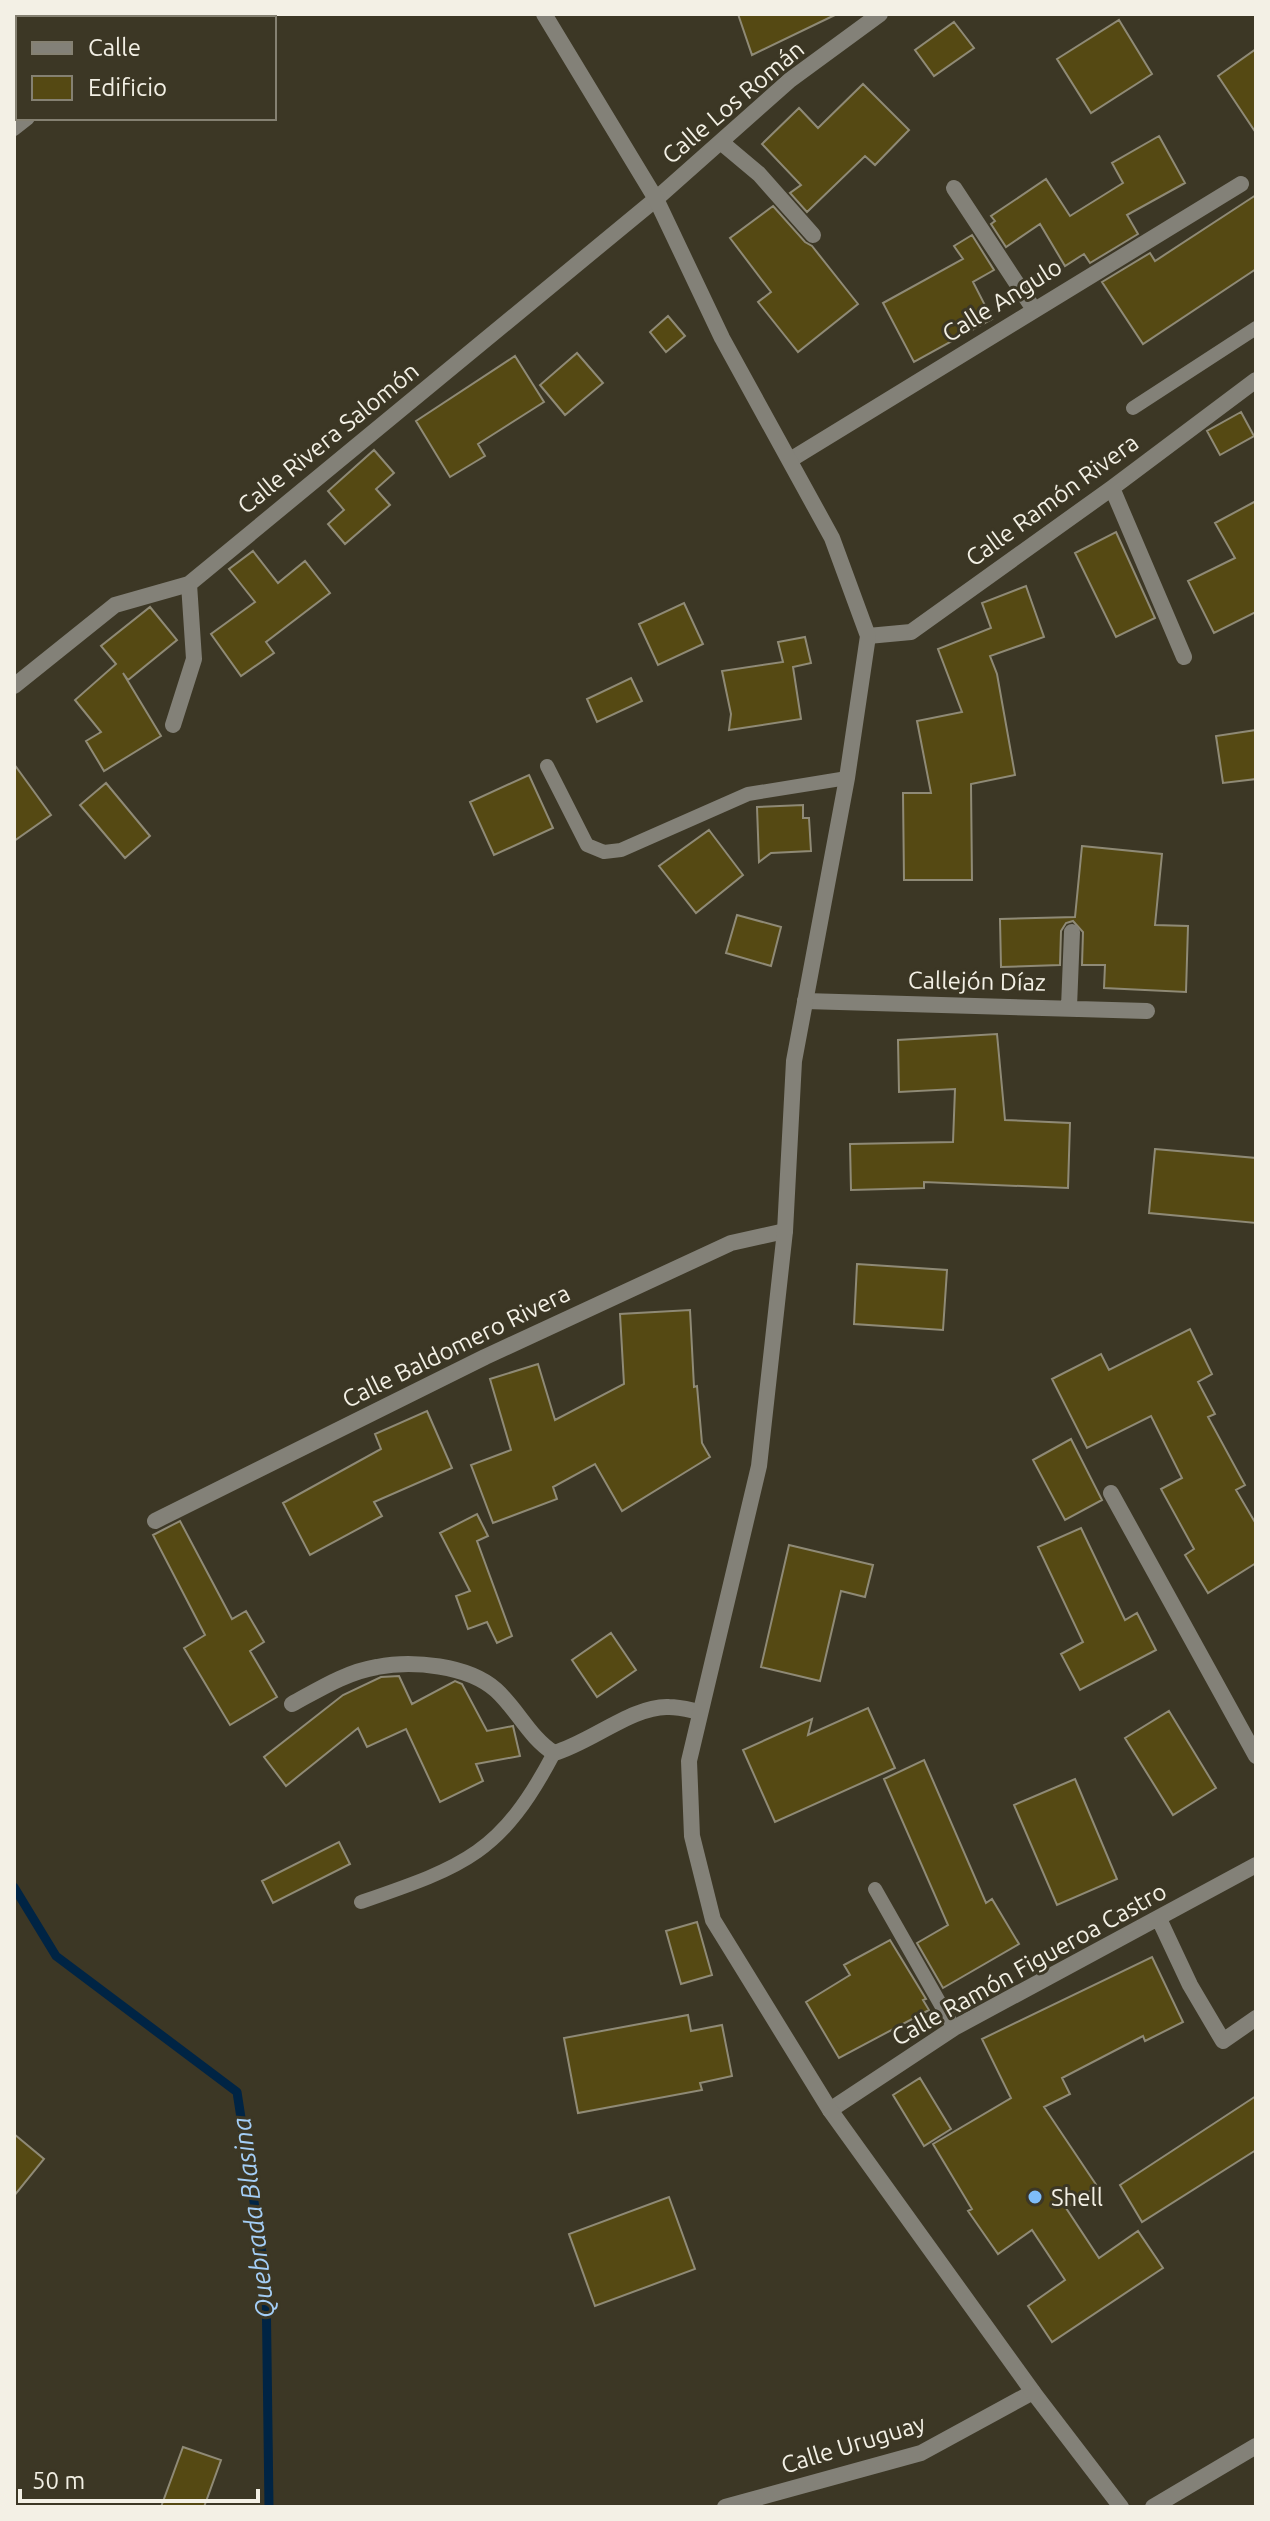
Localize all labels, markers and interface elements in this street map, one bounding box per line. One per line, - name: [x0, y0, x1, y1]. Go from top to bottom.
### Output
- legend: [16, 16, 276, 120]
- text: Calle: [88, 34, 141, 61]
- street label: Calle Los Román: [657, 35, 809, 169]
- text: Edificio: [88, 74, 167, 101]
- street label: Calle Angulo: [937, 253, 1067, 347]
- street label: Calle Rivera Salomón: [232, 357, 424, 519]
- street label: Calle Ramón Rivera: [960, 428, 1144, 572]
- street label: Callejón Díaz: [908, 966, 1046, 996]
- street label: Calle Baldomero Rivera: [338, 1279, 574, 1413]
- street label: Calle Ramón Figueroa Castro: [887, 1877, 1171, 2051]
- water label: Quebrada Blasina: [226, 2116, 281, 2320]
- place label: Shell: [1051, 2184, 1103, 2211]
- marker: Shell: [1026, 2188, 1044, 2206]
- street label: Calle Uruguay: [778, 2409, 929, 2479]
- scale bar: [20, 2453, 258, 2503]
- text: 50 m: [32, 2467, 85, 2494]

